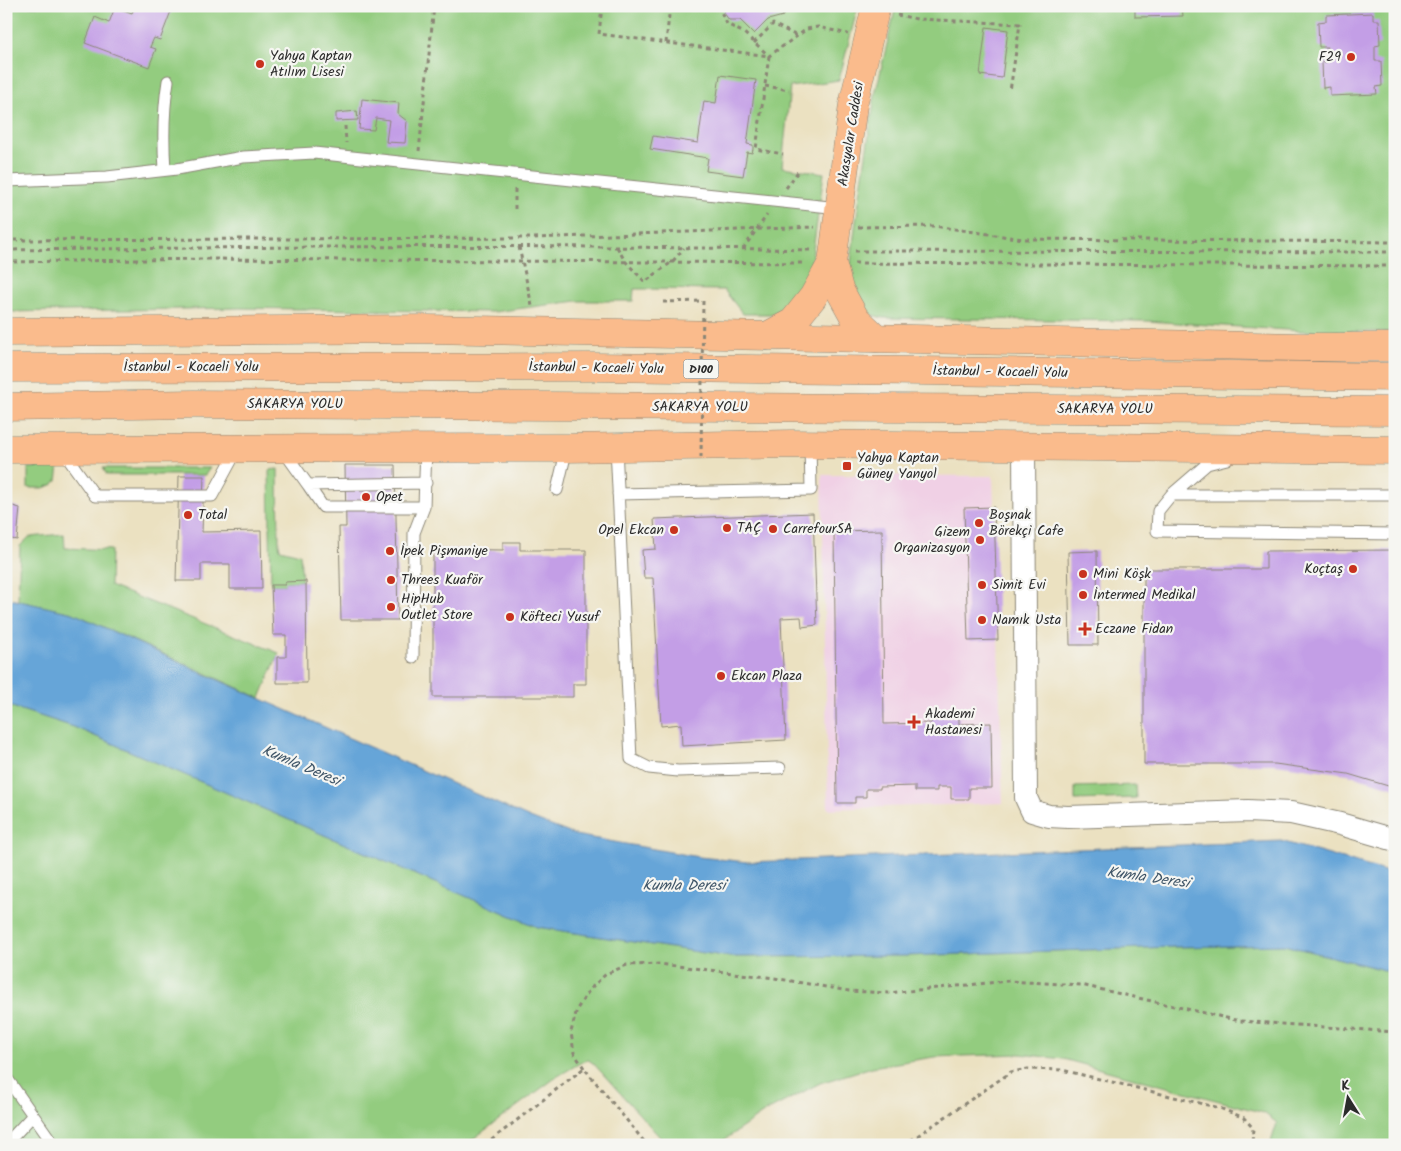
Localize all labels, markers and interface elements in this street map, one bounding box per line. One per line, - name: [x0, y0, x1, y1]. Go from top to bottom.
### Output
- place label: Yahya Kaptan Atılım Lisesi: [270, 45, 352, 83]
- place label: F29: [1319, 46, 1341, 68]
- marker: F29: [1345, 51, 1357, 63]
- marker: Yahya Kaptan Atılım Lisesi: [254, 58, 266, 70]
- street label: Akasyalar Caddesi: [832, 80, 870, 188]
- street label: İstanbul - Kocaeli Yolu: [123, 356, 259, 378]
- street label: İstanbul - Kocaeli Yolu: [528, 356, 664, 380]
- road number: D100: [684, 359, 718, 378]
- street label: İstanbul - Kocaeli Yolu: [932, 360, 1068, 384]
- street label: SAKARYA YOLU: [247, 393, 343, 415]
- street label: SAKARYA YOLU: [652, 396, 748, 418]
- street label: SAKARYA YOLU: [1057, 398, 1153, 420]
- place label: Yahya Kaptan Güney Yanyol: [857, 447, 939, 485]
- marker: Yahya Kaptan Güney Yanyol: [841, 460, 853, 472]
- place label: Opet: [376, 486, 404, 508]
- marker: Opet: [360, 491, 372, 503]
- place label: Total: [198, 504, 228, 526]
- place label: Boşnak Börekçi Cafe: [989, 504, 1064, 542]
- marker: Total: [182, 509, 194, 521]
- place label: TAÇ: [737, 517, 761, 539]
- marker: Boşnak Börekçi Cafe: [973, 517, 985, 529]
- place label: CarrefourSA: [783, 518, 852, 540]
- place label: Opel Ekcan: [598, 519, 664, 541]
- place label: Gizem Organizasyon: [894, 521, 970, 559]
- marker: TAÇ: [721, 522, 733, 534]
- marker: CarrefourSA: [767, 523, 779, 535]
- marker: Opel Ekcan: [668, 524, 680, 536]
- marker: Gizem Organizasyon: [974, 534, 986, 546]
- place label: İpek Pişmaniye: [400, 540, 488, 562]
- marker: İpek Pişmaniye: [384, 545, 396, 557]
- place label: Koçtaş: [1304, 558, 1343, 580]
- place label: Mini Köşk: [1093, 563, 1151, 585]
- marker: Koçtaş: [1347, 563, 1359, 575]
- marker: Mini Köşk: [1077, 568, 1089, 580]
- place label: Threes Kuaför: [401, 569, 484, 591]
- marker: Threes Kuaför: [385, 574, 397, 586]
- place label: Simit Evi: [992, 574, 1046, 596]
- marker: Simit Evi: [976, 579, 988, 591]
- place label: İntermed Medikal: [1093, 584, 1196, 606]
- place label: HipHub Outlet Store: [401, 588, 473, 626]
- marker: İntermed Medikal: [1077, 589, 1089, 601]
- marker: HipHub Outlet Store: [385, 601, 397, 613]
- place label: Köfteci Yusuf: [520, 606, 601, 628]
- place label: Namık Usta: [992, 609, 1061, 631]
- marker: Köfteci Yusuf: [504, 611, 516, 623]
- marker: Namık Usta: [976, 614, 988, 626]
- place label: Eczane Fidan: [1095, 618, 1173, 640]
- marker: Eczane Fidan: [1079, 623, 1091, 635]
- place label: Ekcan Plaza: [731, 665, 802, 687]
- marker: Ekcan Plaza: [715, 670, 727, 682]
- place label: Akademi Hastanesi: [925, 703, 983, 741]
- marker: Akademi Hastanesi: [907, 715, 921, 729]
- water label: Kumla Deresi: [258, 739, 347, 795]
- water label: Kumla Deresi: [1105, 860, 1194, 896]
- water label: Kumla Deresi: [643, 874, 729, 898]
- north arrow: [1324, 1074, 1374, 1124]
- text: K: [1339, 1075, 1353, 1098]

